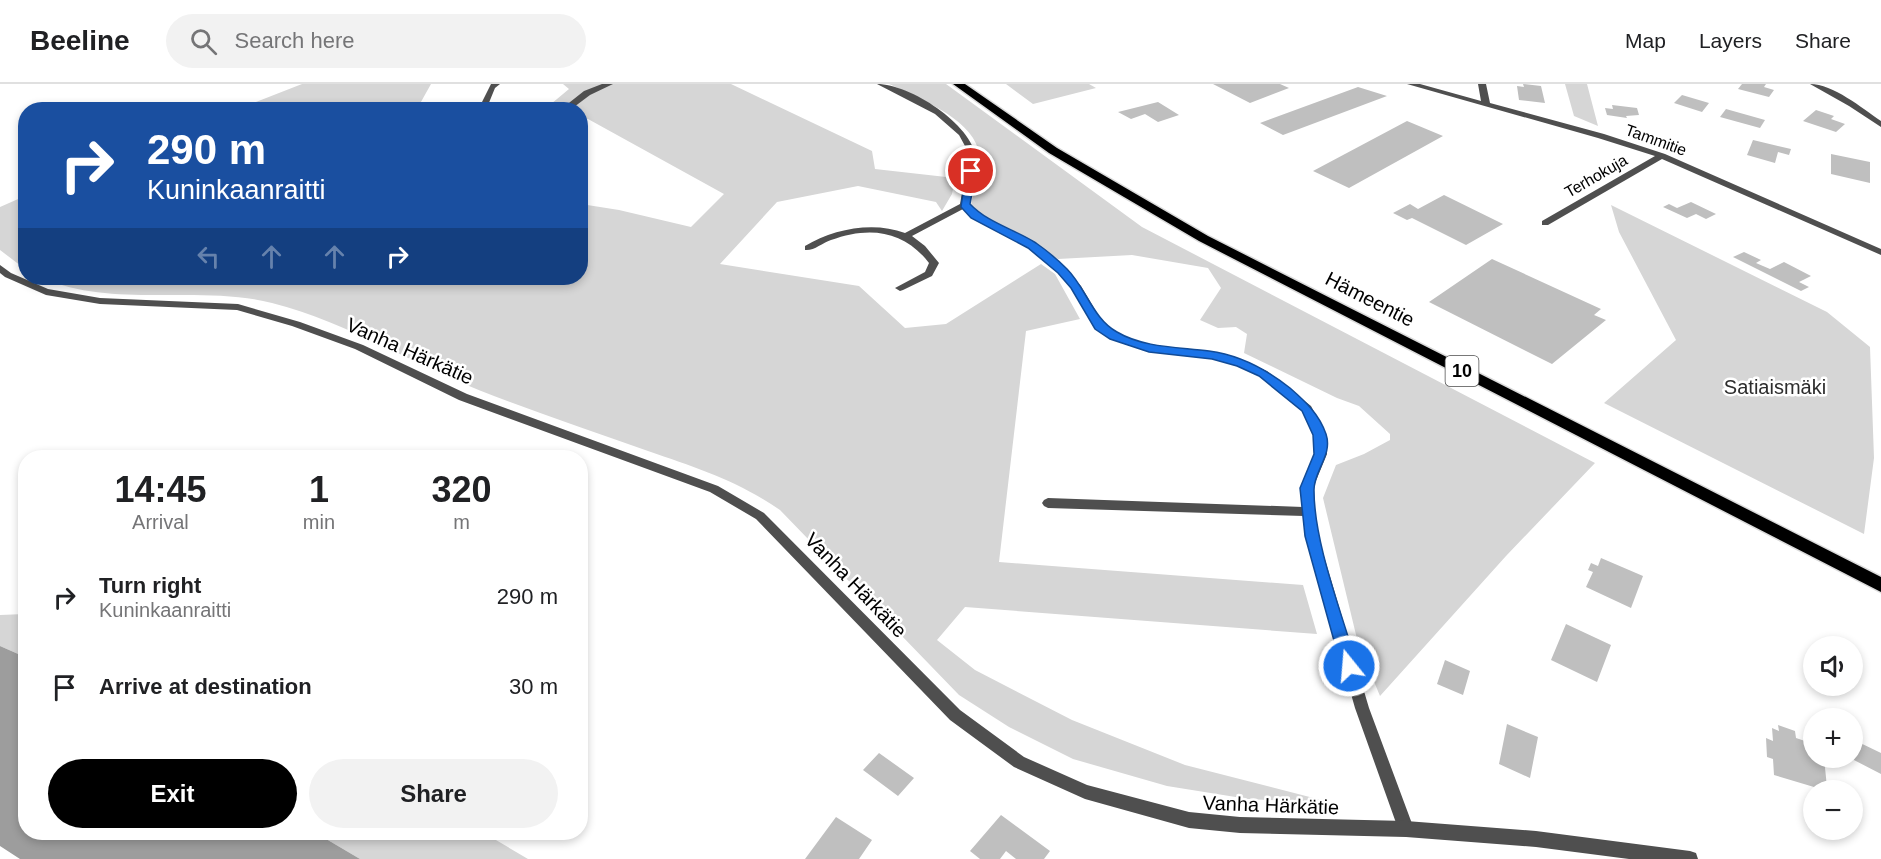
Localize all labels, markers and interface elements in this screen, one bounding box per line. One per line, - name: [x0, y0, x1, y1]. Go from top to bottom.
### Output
- search box: [166, 14, 586, 68]
- text: Beeline: [30, 25, 130, 56]
- icon: search: [187, 25, 220, 58]
- text: Search here: [235, 28, 354, 53]
- text: Map: [1625, 29, 1666, 52]
- text: Layers: [1699, 29, 1762, 52]
- text: Share: [1795, 29, 1851, 52]
- street label: Tammitie: [1623, 121, 1689, 159]
- icon: right: [48, 126, 126, 204]
- text: 290 m: [147, 126, 266, 173]
- pin: [945, 145, 996, 196]
- street label: Terhokuja: [1562, 151, 1630, 201]
- icon: arrive: [954, 154, 987, 187]
- text: Kuninkaanraitti: [147, 175, 326, 205]
- icon: left: [192, 240, 225, 273]
- icon: ahead: [255, 240, 288, 273]
- icon: ahead: [318, 240, 351, 273]
- icon: right: [381, 240, 414, 273]
- street label: Hämeentie: [1322, 267, 1418, 331]
- street label: Vanha Härkätie: [343, 313, 477, 389]
- road number: 10: [1446, 356, 1478, 386]
- park label: Satiaismäki: [1724, 376, 1826, 398]
- text: 14:45: [114, 469, 206, 510]
- text: 1: [309, 469, 329, 510]
- text: 320: [431, 469, 492, 510]
- text: Arrival: [132, 511, 189, 533]
- text: min: [303, 511, 335, 533]
- text: m: [453, 511, 470, 533]
- street label: Vanha Härkätie: [801, 528, 911, 642]
- text: Turn right: [99, 573, 201, 598]
- icon: right: [48, 581, 81, 614]
- text: 290 m: [497, 584, 558, 609]
- text: Kuninkaanraitti: [99, 599, 231, 621]
- position arrow: [1317, 634, 1381, 698]
- map controls: [1803, 636, 1863, 840]
- button: sound: [1803, 636, 1863, 696]
- icon: arrive: [48, 671, 81, 704]
- text: Arrive at destination: [99, 674, 312, 699]
- text: 30 m: [509, 674, 558, 699]
- button: +: [1803, 708, 1863, 768]
- button: Exit: [48, 759, 297, 828]
- button: Share: [309, 759, 558, 828]
- button: −: [1803, 780, 1863, 840]
- street label: Vanha Härkätie: [1202, 792, 1340, 818]

